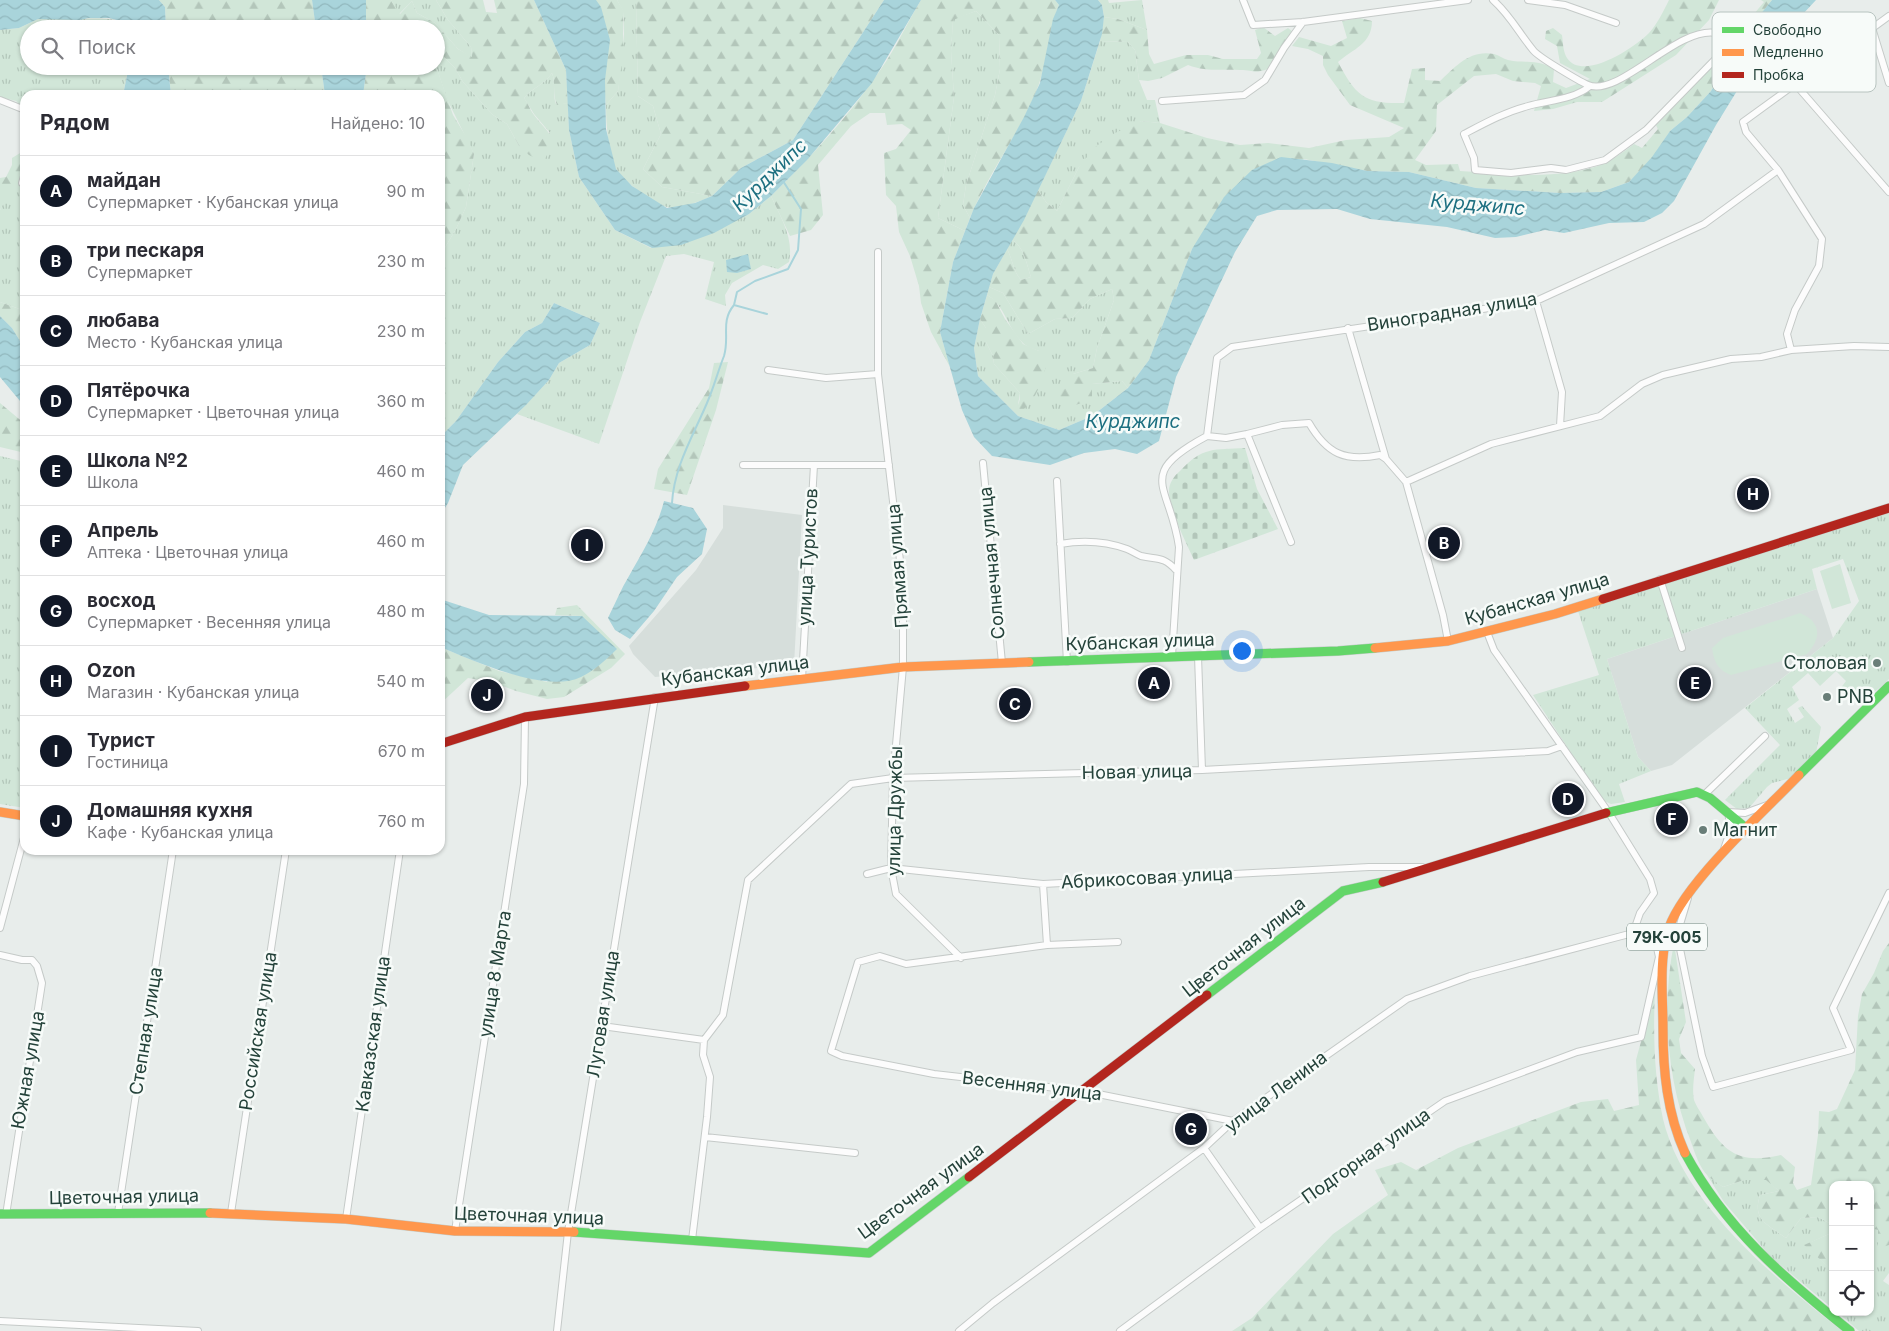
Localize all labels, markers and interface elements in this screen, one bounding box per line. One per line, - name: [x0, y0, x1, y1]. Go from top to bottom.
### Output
- legend: [1712, 12, 1876, 92]
- search box: [20, 20, 445, 75]
- text: Свободно: [1753, 21, 1822, 38]
- icon: search: [38, 34, 66, 62]
- text: Поиск: [78, 36, 136, 59]
- text: Медленно: [1753, 43, 1824, 60]
- text: Пробка: [1753, 66, 1804, 83]
- text: Рядом: [40, 110, 110, 135]
- text: Найдено: 10: [331, 113, 425, 133]
- water label: Курджипс: [727, 134, 812, 217]
- text: майдан: [87, 169, 161, 192]
- text: A: [50, 181, 62, 201]
- text: 90 m: [386, 181, 425, 201]
- water label: Курджипс: [1430, 189, 1526, 220]
- text: Супермаркет · Кубанская улица: [87, 192, 339, 212]
- text: три пескаря: [87, 239, 204, 262]
- text: B: [51, 251, 61, 271]
- text: 230 m: [377, 251, 425, 271]
- text: Супермаркет: [87, 262, 192, 282]
- street label: Виноградная улица: [1366, 288, 1538, 335]
- text: любава: [87, 309, 160, 332]
- text: C: [50, 321, 62, 341]
- text: 230 m: [377, 321, 425, 341]
- text: Место · Кубанская улица: [87, 332, 283, 352]
- text: Пятёрочка: [87, 379, 190, 402]
- text: D: [50, 391, 62, 411]
- text: 360 m: [377, 391, 425, 411]
- text: Супермаркет · Цветочная улица: [87, 402, 339, 422]
- water label: Курджипс: [1086, 410, 1181, 433]
- text: Школа №2: [87, 449, 188, 472]
- text: E: [51, 461, 61, 481]
- text: 460 m: [376, 461, 425, 481]
- text: Школа: [87, 472, 138, 492]
- pin: H: [1737, 475, 1769, 513]
- street label: Солнечная улица: [974, 486, 1009, 640]
- street label: улица Туристов: [793, 488, 822, 626]
- street label: Прямая улица: [883, 503, 912, 629]
- text: Апрель: [87, 519, 159, 542]
- pin: B: [1428, 524, 1460, 562]
- pin: I: [571, 526, 603, 564]
- text: F: [51, 531, 61, 551]
- text: 460 m: [376, 531, 425, 551]
- text: Аптека · Цветочная улица: [87, 542, 289, 562]
- street label: Кубанская улица: [1462, 568, 1611, 629]
- text: восход: [87, 589, 155, 612]
- text: G: [50, 601, 62, 621]
- text: 480 m: [376, 601, 425, 621]
- text: Супермаркет · Весенняя улица: [87, 612, 331, 632]
- street label: Кубанская улица: [1065, 628, 1215, 655]
- your location: [1229, 638, 1255, 664]
- street label: Кубанская улица: [660, 651, 810, 690]
- place label: Столовая: [1784, 652, 1867, 673]
- marker: Столовая: [1871, 657, 1883, 669]
- text: Ozon: [87, 659, 136, 682]
- pin: A: [1138, 664, 1170, 702]
- pin: E: [1679, 664, 1711, 702]
- text: H: [50, 671, 62, 691]
- text: 540 m: [376, 671, 425, 691]
- pin: J: [471, 676, 503, 714]
- text: Магазин · Кубанская улица: [87, 682, 300, 702]
- pin: C: [999, 685, 1031, 723]
- place label: PNB: [1837, 686, 1874, 707]
- marker: PNB: [1821, 691, 1833, 703]
- text: Турист: [87, 729, 155, 752]
- text: I: [54, 741, 58, 761]
- text: 670 m: [378, 741, 425, 761]
- street label: улица Дружбы: [883, 746, 906, 876]
- text: Гостиница: [87, 752, 168, 772]
- street label: Новая улица: [1081, 760, 1192, 783]
- pin: D: [1552, 780, 1584, 818]
- text: Домашняя кухня: [87, 799, 253, 822]
- pin: F: [1656, 800, 1688, 838]
- text: J: [51, 811, 61, 831]
- text: 760 m: [378, 811, 425, 831]
- place label: Магнит: [1713, 819, 1778, 840]
- text: Кафе · Кубанская улица: [87, 822, 273, 842]
- marker: Магнит: [1697, 824, 1709, 836]
- street label: Абрикосовая улица: [1060, 863, 1234, 892]
- street label: Цветочная улица: [1178, 892, 1309, 1001]
- street label: улица 8 Марта: [474, 909, 515, 1039]
- road number: 79К-005: [1627, 924, 1707, 950]
- street label: Луговая улица: [582, 949, 623, 1079]
- street label: Российская улица: [235, 950, 280, 1112]
- street label: Кавказская улица: [351, 955, 394, 1113]
- street label: Степная улица: [125, 965, 166, 1096]
- street label: Южная улица: [7, 1009, 48, 1131]
- street label: улица Ленина: [1221, 1046, 1331, 1137]
- street label: Весенняя улица: [961, 1067, 1103, 1104]
- street label: Подгорная улица: [1298, 1103, 1434, 1208]
- pin: G: [1175, 1110, 1207, 1148]
- street label: Цветочная улица: [854, 1138, 988, 1243]
- map controls: [1829, 1181, 1874, 1316]
- button: +: [1829, 1181, 1874, 1226]
- street label: Цветочная улица: [49, 1185, 199, 1208]
- street label: Цветочная улица: [454, 1202, 604, 1229]
- button: −: [1829, 1226, 1874, 1271]
- button: locate: [1829, 1271, 1874, 1316]

